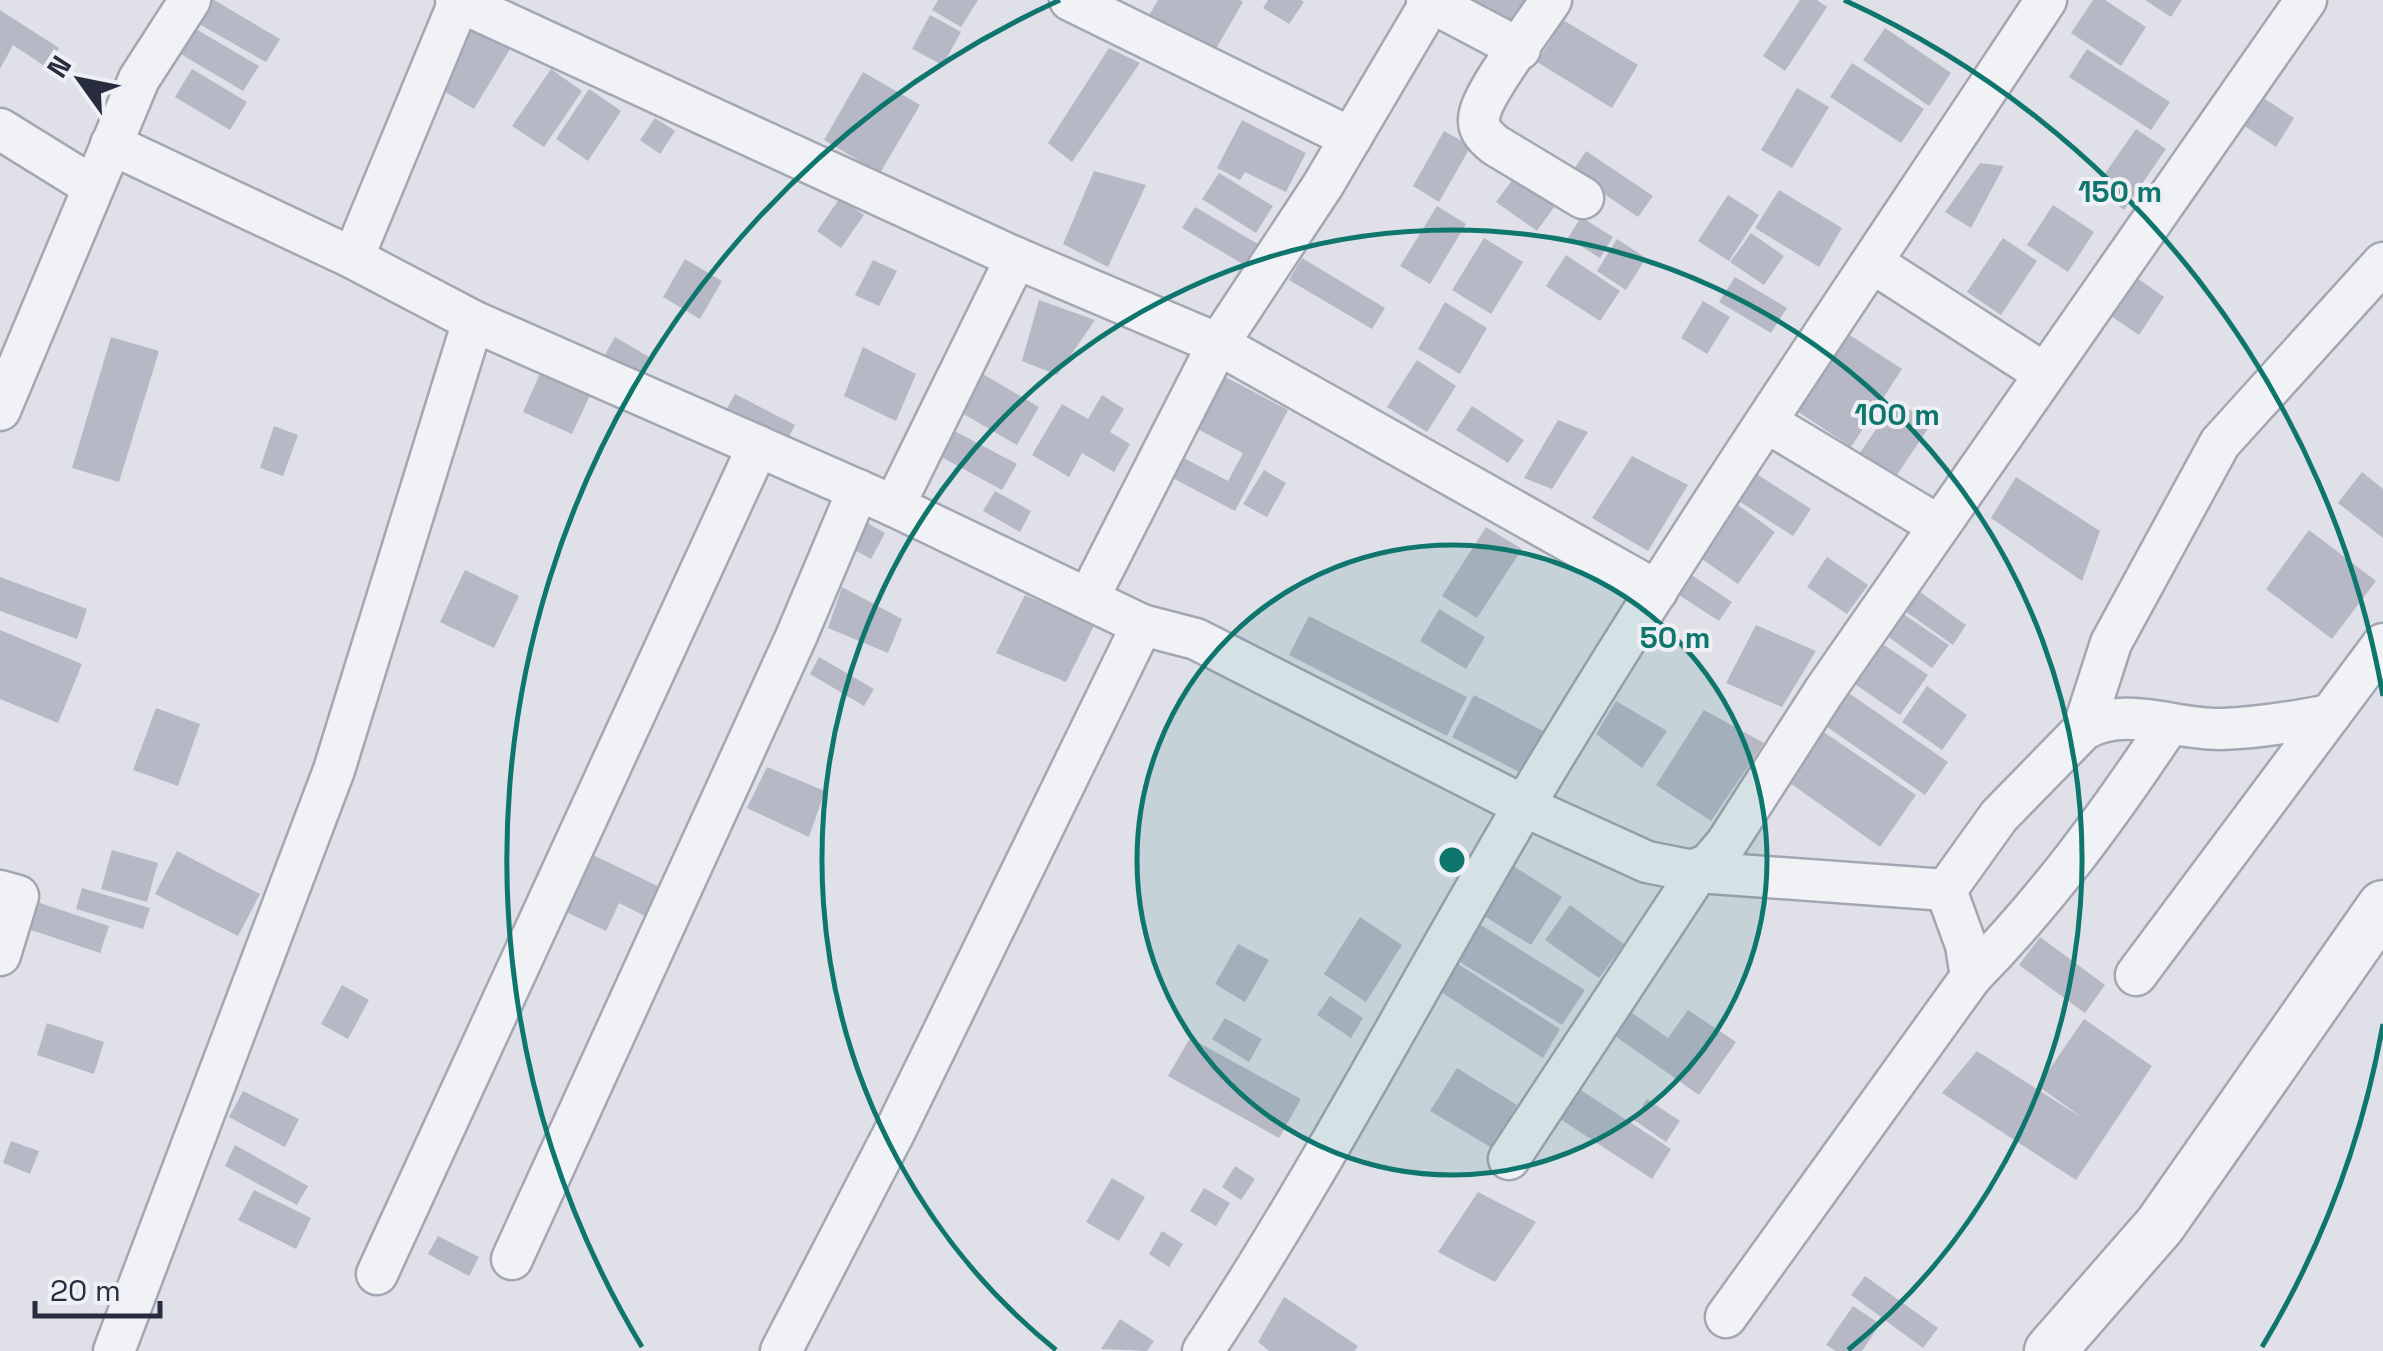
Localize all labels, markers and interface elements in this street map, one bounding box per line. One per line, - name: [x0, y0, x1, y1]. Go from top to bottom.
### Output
- north arrow: [30, 30, 130, 130]
- text: N: [39, 49, 79, 84]
- text: 150 m: [2078, 172, 2162, 211]
- text: 100 m: [1854, 395, 1940, 434]
- text: 50 m: [1640, 618, 1710, 657]
- centre of rings: [1434, 842, 1470, 878]
- scale bar: [35, 1256, 160, 1318]
- text: 20 m: [50, 1271, 121, 1310]

